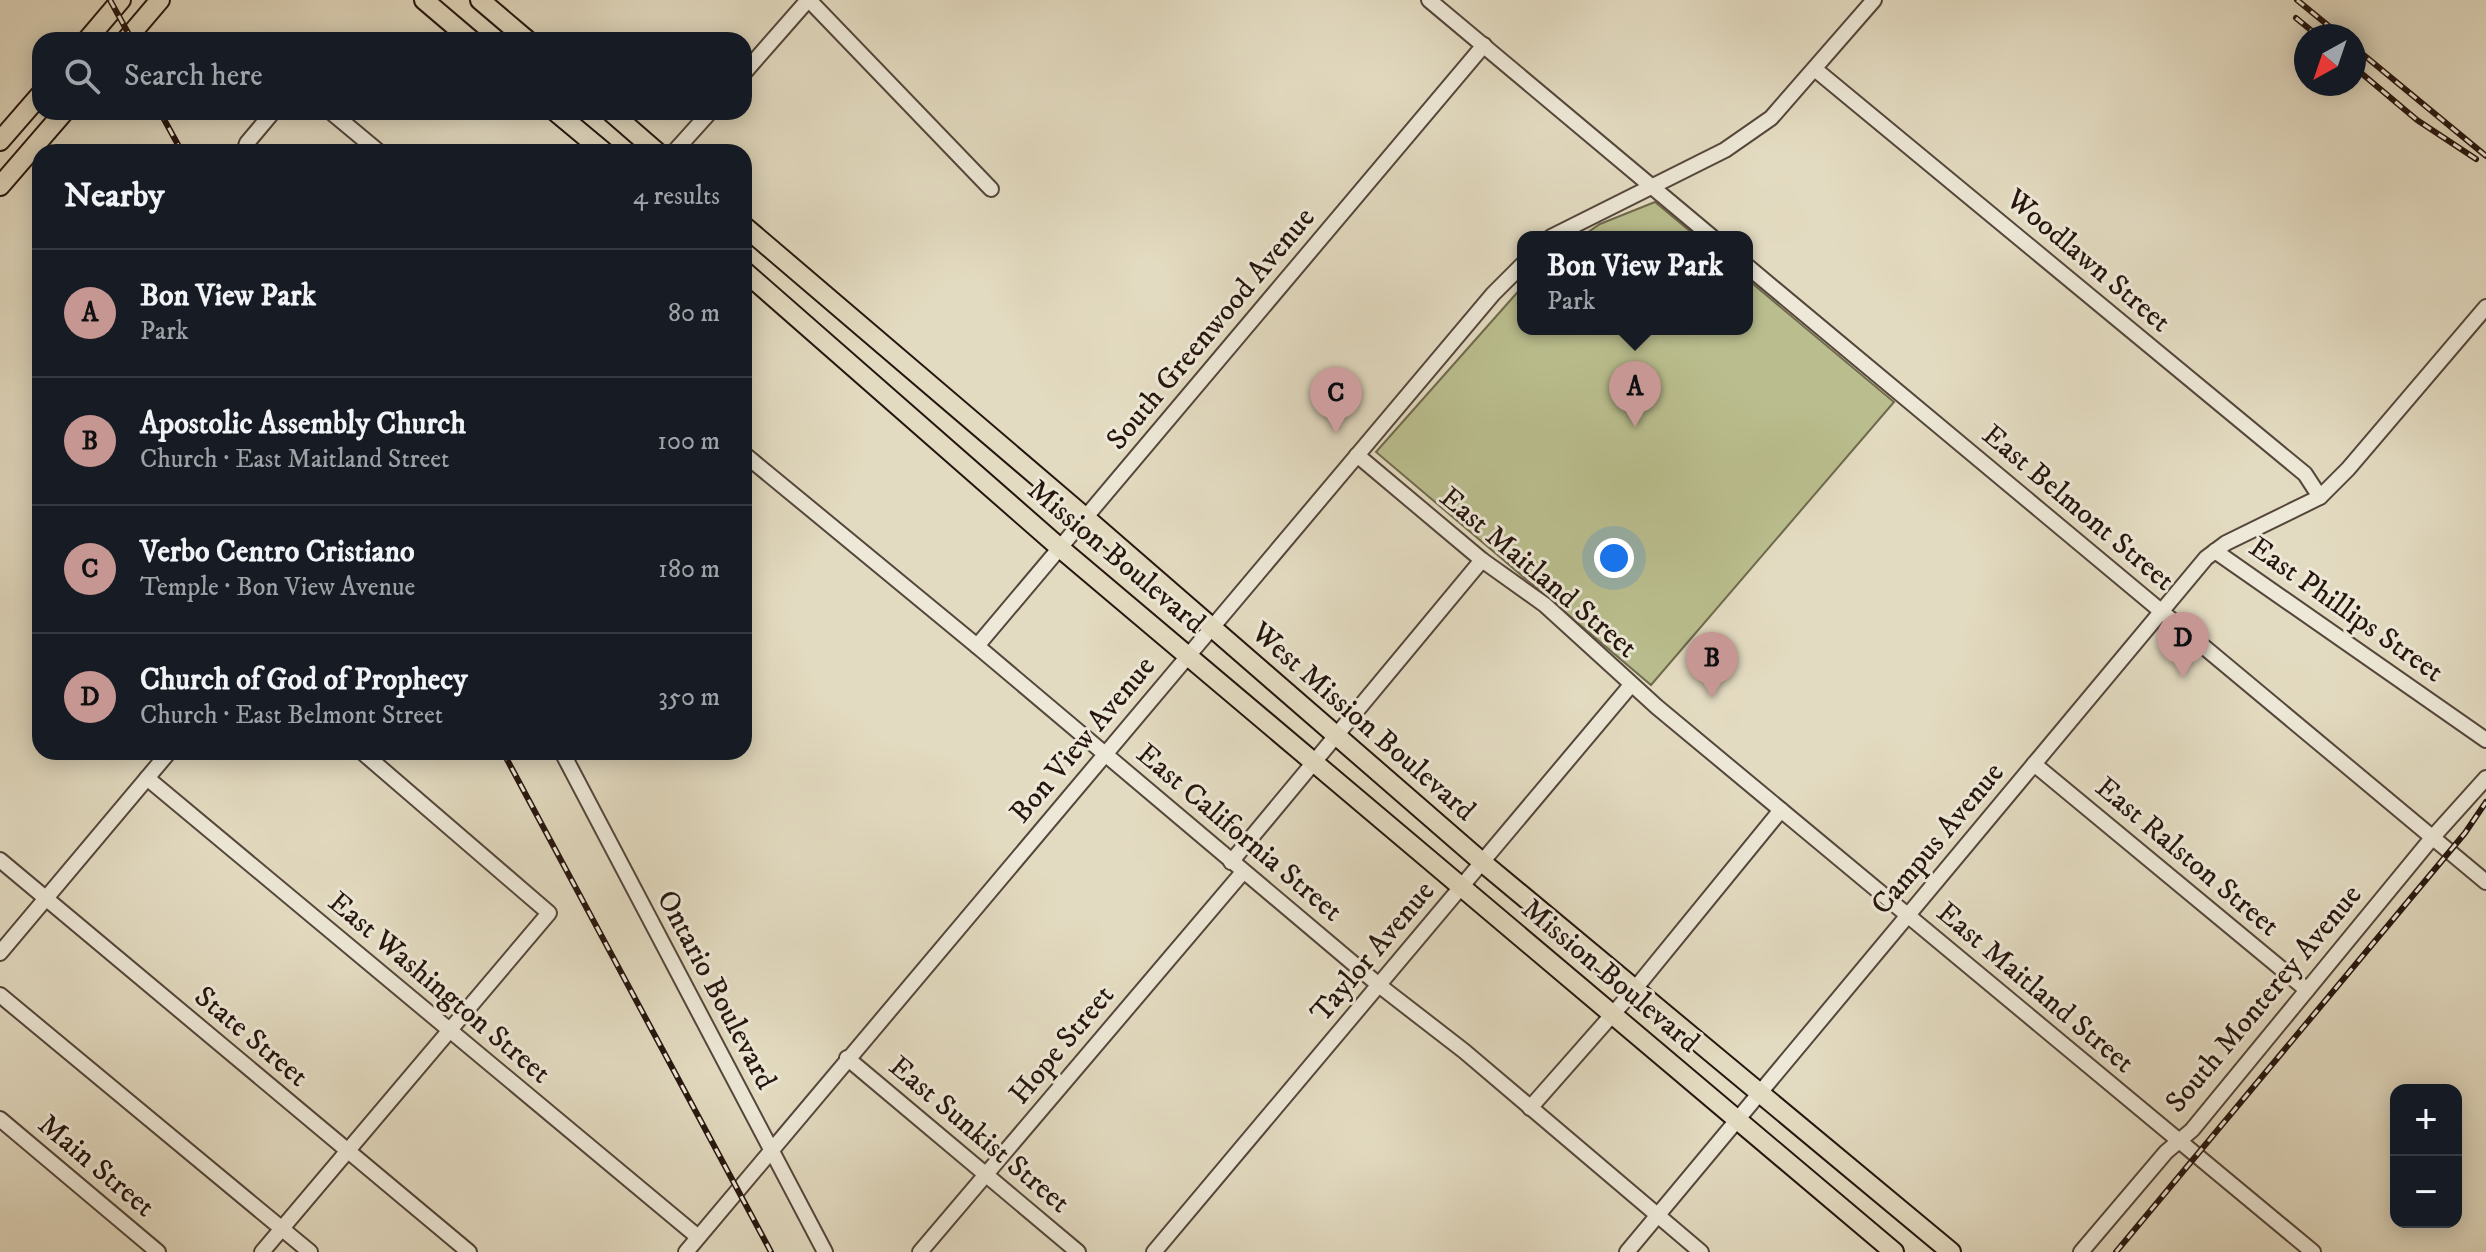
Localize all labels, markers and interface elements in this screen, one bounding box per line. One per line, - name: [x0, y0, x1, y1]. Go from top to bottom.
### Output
- north arrow: [2294, 24, 2366, 96]
- search box: [32, 32, 752, 120]
- icon: search: [60, 54, 104, 98]
- text: Search here: [124, 58, 263, 95]
- text: Nearby: [64, 175, 165, 217]
- text: 4 results: [633, 180, 720, 213]
- street label: Woodlawn Street: [1997, 181, 2178, 341]
- street label: South Greenwood Avenue: [1099, 200, 1323, 458]
- popup: [1517, 231, 1753, 335]
- text: Bon View Park: [1547, 248, 1723, 285]
- text: Bon View Park: [140, 278, 316, 315]
- text: Park: [1547, 285, 1595, 318]
- text: A: [82, 297, 98, 330]
- text: 80 m: [668, 297, 720, 330]
- text: Park: [140, 315, 189, 348]
- pin: A: [1609, 361, 1661, 427]
- pin: C: [1310, 367, 1362, 433]
- text: Apostolic Assembly Church: [140, 406, 466, 443]
- street label: East Belmont Street: [1974, 417, 2182, 599]
- text: B: [82, 425, 98, 458]
- text: 100 m: [657, 425, 720, 458]
- text: Church · East Maitland Street: [140, 443, 449, 476]
- street label: Mission Boulevard: [1019, 472, 1213, 642]
- street label: East Maitland Street: [1431, 479, 1645, 667]
- street label: East Phillips Street: [2242, 529, 2450, 691]
- text: Verbo Centro Cristiano: [140, 534, 415, 571]
- your location: [1594, 538, 1634, 578]
- text: C: [81, 553, 99, 586]
- text: 180 m: [658, 553, 720, 586]
- text: Temple · Bon View Avenue: [140, 571, 415, 604]
- pin: D: [2157, 612, 2209, 678]
- street label: West Mission Boulevard: [1242, 614, 1483, 830]
- pin: B: [1686, 632, 1738, 698]
- street label: Bon View Avenue: [1002, 649, 1164, 831]
- text: Church of God of Prophecy: [140, 662, 467, 699]
- text: D: [80, 681, 100, 714]
- text: 350 m: [658, 681, 720, 714]
- text: Church · East Belmont Street: [140, 699, 443, 732]
- street label: East California Street: [1128, 736, 1350, 930]
- street label: Campus Avenue: [1863, 755, 2013, 923]
- street label: East Ralston Street: [2087, 769, 2287, 945]
- street label: Taylor Avenue: [1303, 874, 1443, 1030]
- street label: South Monterey Avenue: [2158, 877, 2370, 1121]
- street label: East Washington Street: [320, 884, 558, 1092]
- street label: Ontario Boulevard: [648, 884, 784, 1096]
- street label: Mission Boulevard: [1513, 891, 1707, 1061]
- street label: East Maitland Street: [1928, 894, 2142, 1082]
- street label: Hope Street: [1001, 978, 1123, 1112]
- street label: State Street: [186, 979, 316, 1095]
- street label: East Sunkist Street: [881, 1048, 1077, 1222]
- map controls: [2390, 1084, 2462, 1228]
- button: +: [2390, 1084, 2462, 1156]
- street label: Main Street: [30, 1107, 162, 1225]
- button: −: [2390, 1156, 2462, 1228]

